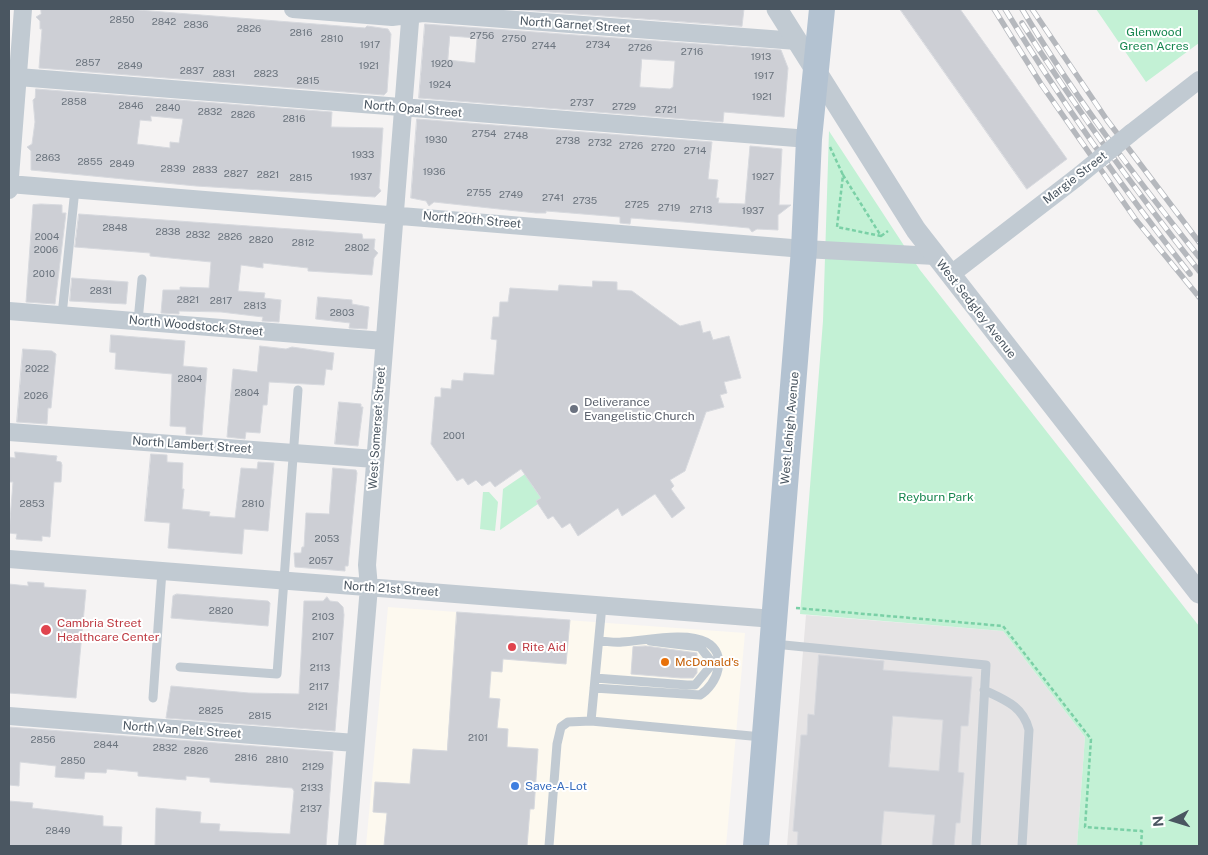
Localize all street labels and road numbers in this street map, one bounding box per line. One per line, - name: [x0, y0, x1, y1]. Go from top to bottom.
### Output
- street label: North Garnet Street: [519, 14, 631, 36]
- street label: North Opal Street: [363, 98, 463, 120]
- street label: Margie Street: [1040, 149, 1110, 207]
- street label: North 20th Street: [422, 209, 522, 231]
- street label: West Sedgley Avenue: [933, 257, 1019, 361]
- street label: North Woodstock Street: [128, 313, 264, 339]
- street label: West Somerset Street: [366, 366, 388, 490]
- street label: West Lehigh Avenue: [778, 371, 802, 485]
- street label: North Lambert Street: [132, 434, 252, 456]
- street label: North 21st Street: [343, 578, 439, 600]
- street label: North Van Pelt Street: [122, 719, 242, 741]

